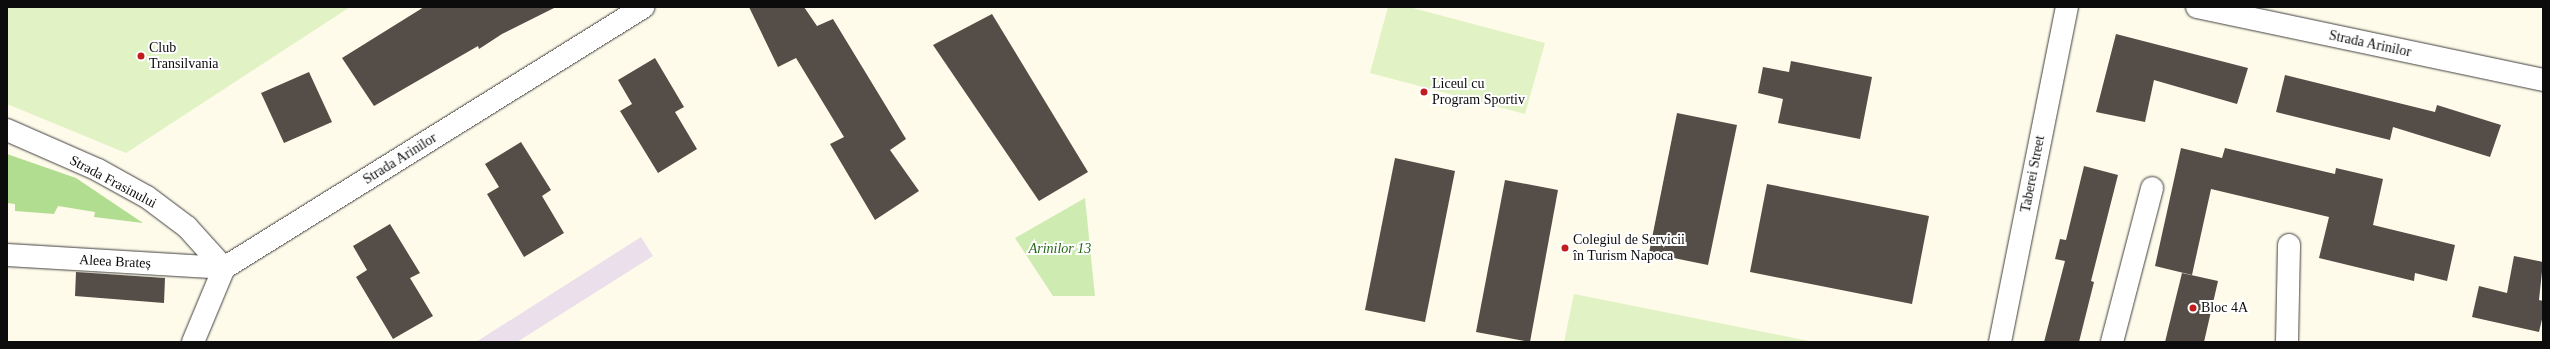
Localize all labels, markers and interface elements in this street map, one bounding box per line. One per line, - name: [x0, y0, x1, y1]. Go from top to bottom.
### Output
- street label: Strada Arinilor: [2327, 27, 2413, 61]
- place label: Club Transilvania: [149, 40, 218, 72]
- marker: Club Transilvania: [136, 51, 146, 61]
- place label: Liceul cu Program Sportiv: [1432, 76, 1525, 108]
- marker: Liceul cu Program Sportiv: [1419, 87, 1429, 97]
- street label: Strada Arinilor: [360, 130, 440, 188]
- street label: Taberei Street: [2017, 134, 2049, 214]
- street label: Strada Frasinului: [67, 152, 159, 212]
- place label: Colegiul de Servicii în Turism Napoca: [1573, 232, 1685, 264]
- park label: Arinilor 13: [1029, 241, 1091, 257]
- marker: Colegiul de Servicii în Turism Napoca: [1560, 243, 1570, 253]
- street label: Aleea Brateș: [79, 252, 151, 272]
- place label: Bloc 4A: [2201, 300, 2248, 316]
- marker: Bloc 4A: [2188, 303, 2198, 313]

